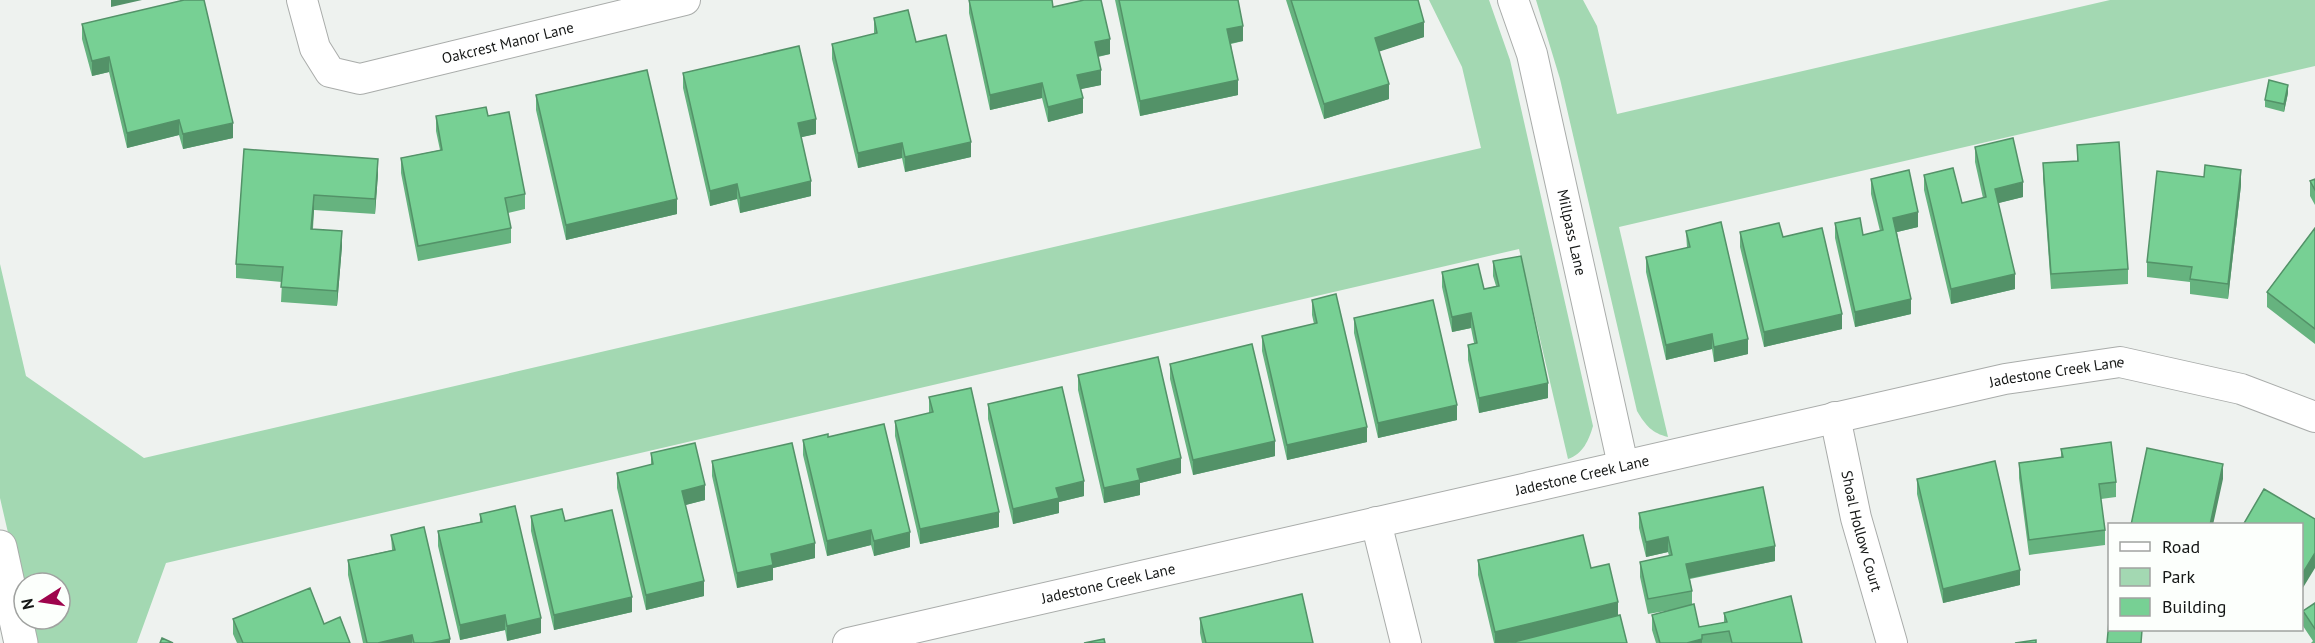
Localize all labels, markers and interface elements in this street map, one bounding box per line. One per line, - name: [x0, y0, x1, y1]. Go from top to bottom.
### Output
- street label: Oakcrest Manor Lane: [440, 17, 576, 68]
- street label: Millpass Lane: [1553, 187, 1591, 277]
- street label: Jadestone Creek Lane: [1986, 352, 2126, 392]
- street label: Jadestone Creek Lane: [1512, 451, 1651, 500]
- street label: Shoal Hollow Court: [1837, 469, 1887, 594]
- legend: [2108, 523, 2303, 631]
- text: Road: [2162, 535, 2200, 558]
- street label: Jadestone Creek Lane: [1038, 559, 1177, 608]
- text: Park: [2162, 565, 2195, 588]
- north arrow: [12, 571, 72, 631]
- text: Building: [2162, 595, 2226, 618]
- text: N: [16, 597, 38, 611]

